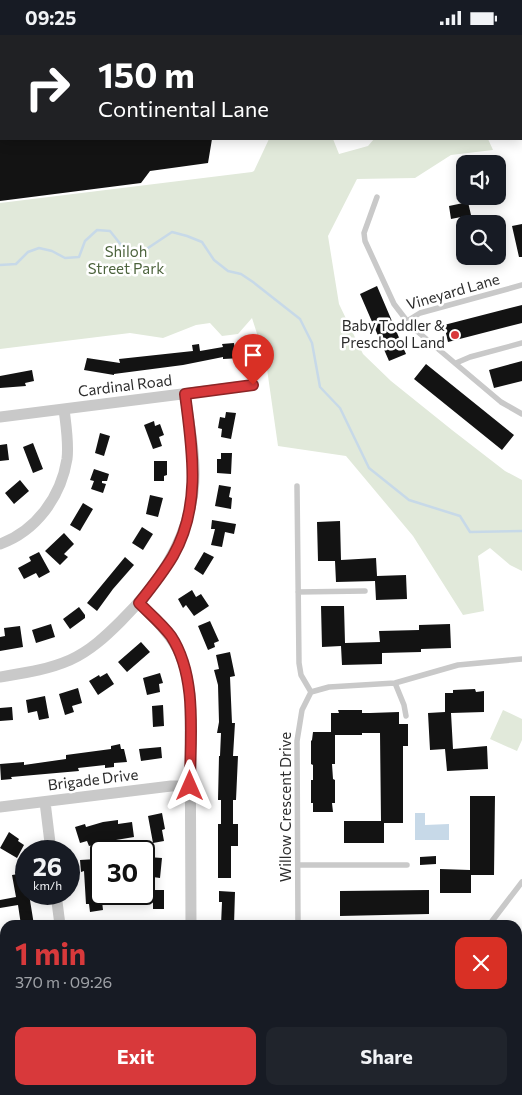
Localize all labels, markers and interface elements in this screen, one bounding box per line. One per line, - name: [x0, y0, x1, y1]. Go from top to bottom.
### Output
- text: 09:25: [25, 6, 76, 29]
- text: 150 m: [98, 52, 195, 95]
- icon: right: [15, 55, 80, 120]
- text: Continental Lane: [98, 95, 269, 122]
- map controls: [456, 155, 506, 265]
- button: sound: [456, 155, 506, 205]
- button: search: [456, 215, 506, 265]
- park label: Shiloh Street Park: [88, 242, 164, 277]
- street label: Vineyard Lane: [404, 269, 501, 313]
- place label: Baby Toddler & Preschool Land: [341, 316, 445, 351]
- marker: Baby Toddler & Preschool Land: [449, 329, 461, 341]
- pin: [232, 334, 274, 385]
- icon: arrive: [239, 341, 267, 369]
- street label: Cardinal Road: [77, 370, 173, 400]
- street label: Willow Crescent Drive: [276, 732, 294, 882]
- position arrow: [163, 759, 215, 811]
- street label: Brigade Drive: [47, 765, 139, 793]
- speed limit sign: 30: [90, 840, 155, 905]
- text: 26: [33, 851, 62, 881]
- text: km/h: [33, 878, 62, 892]
- text: 1 min: [15, 934, 86, 971]
- button: close: [455, 937, 507, 989]
- text: 370 m · 09:26: [15, 972, 112, 991]
- button: Exit: [15, 1027, 256, 1085]
- button: Share: [266, 1027, 507, 1085]

